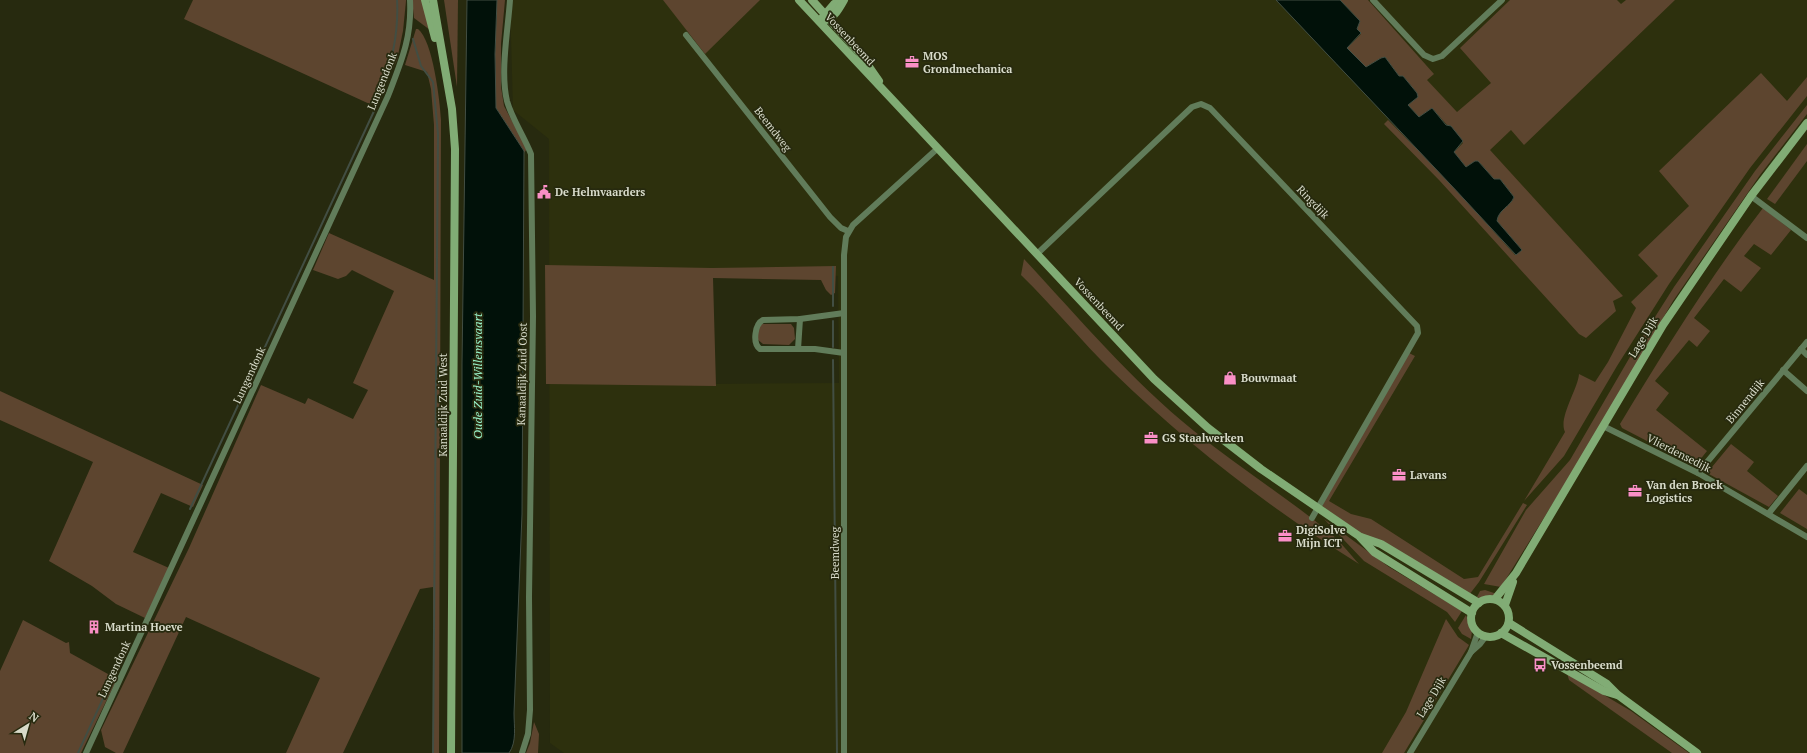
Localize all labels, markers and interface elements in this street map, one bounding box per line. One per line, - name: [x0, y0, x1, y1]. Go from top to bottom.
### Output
- street label: Vossenbeemd: [822, 10, 878, 68]
- place label: MOS Grondmechanica: [923, 49, 1013, 76]
- street label: Lungendonk: [364, 50, 400, 112]
- office icon: MOS Grondmechanica: [904, 54, 920, 70]
- street label: Beemdweg: [751, 104, 795, 154]
- street label: Ringdijk: [1294, 182, 1332, 222]
- public building icon: De Helmvaarders: [536, 184, 552, 200]
- place label: De Helmvaarders: [555, 185, 645, 199]
- street label: Vossenbeemd: [1071, 275, 1127, 333]
- water label: Oude Zuid-Willemsvaart: [470, 312, 485, 439]
- street label: Lage Dijk: [1625, 314, 1661, 360]
- street label: Kanaaldijk Zuid Oost: [514, 323, 530, 425]
- street label: Lungendonk: [230, 344, 268, 406]
- street label: Kanaaldijk Zuid West: [436, 353, 450, 457]
- shop icon: Bouwmaat: [1222, 370, 1238, 386]
- place label: Bouwmaat: [1241, 371, 1298, 385]
- street label: Binnendijk: [1723, 376, 1767, 426]
- office icon: GS Staalwerken: [1143, 430, 1159, 446]
- place label: GS Staalwerken: [1162, 431, 1244, 445]
- street label: Vlierdensedijk: [1644, 431, 1714, 475]
- office icon: Lavans: [1391, 467, 1407, 483]
- place label: Lavans: [1410, 468, 1447, 482]
- place label: Van den Broek Logistics: [1646, 478, 1723, 505]
- office icon: Van den Broek Logistics: [1627, 483, 1643, 499]
- place label: DigiSolve Mijn ICT: [1296, 523, 1346, 550]
- street label: Beemdweg: [828, 526, 842, 579]
- office icon: DigiSolve Mijn ICT: [1277, 528, 1293, 544]
- building icon: Martina Hoeve: [86, 619, 102, 635]
- place label: Martina Hoeve: [105, 620, 183, 634]
- street label: Lungendonk: [95, 638, 133, 700]
- bus stop icon: Vossenbeemd: [1532, 657, 1548, 673]
- place label: Vossenbeemd: [1551, 658, 1623, 672]
- street label: Lage Dijk: [1413, 674, 1449, 720]
- north arrow: [8, 705, 48, 745]
- text: N: [26, 709, 42, 726]

